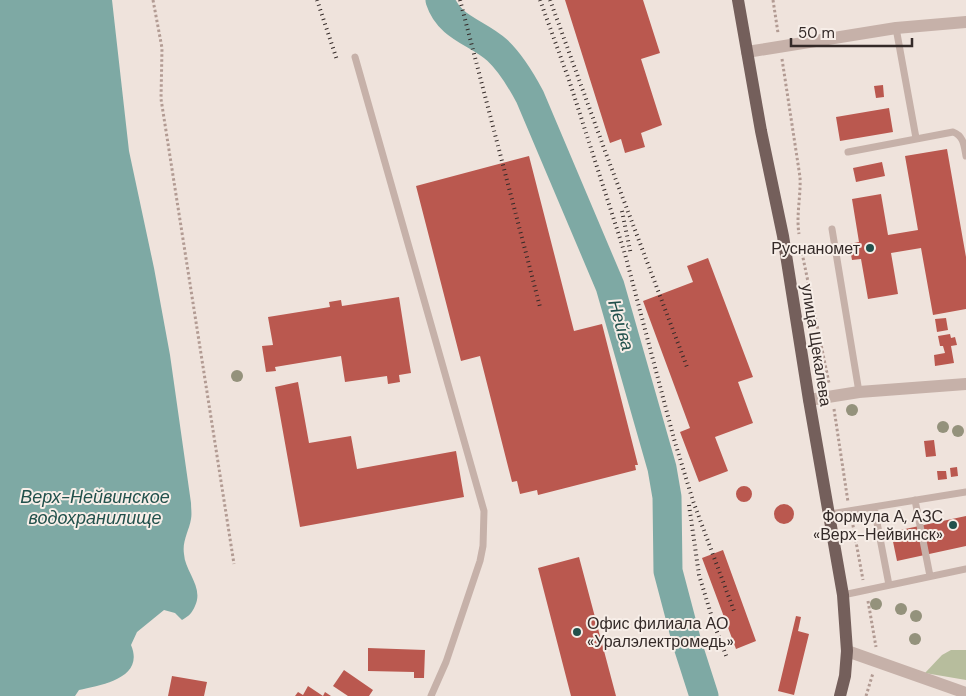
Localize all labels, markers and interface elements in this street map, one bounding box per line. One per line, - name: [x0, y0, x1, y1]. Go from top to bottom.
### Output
- scale bar: [791, 15, 912, 47]
- text: 50 m: [798, 23, 835, 43]
- place label: Руснаномет: [771, 238, 861, 259]
- marker: Руснаномет: [864, 242, 876, 254]
- street label: улица Щекалева: [796, 282, 837, 408]
- water label: Нейва: [602, 297, 640, 353]
- water label: Верх-Нейвинское водохранилище: [20, 485, 170, 530]
- place label: Формула А, АЗС «Верх-Нейвинск»: [813, 506, 943, 545]
- marker: Формула А, АЗС «Верх-Нейвинск»: [947, 519, 959, 531]
- place label: Офис филиала АО «Уралэлектромедь»: [587, 613, 734, 652]
- marker: Офис филиала АО «Уралэлектромедь»: [571, 626, 583, 638]

